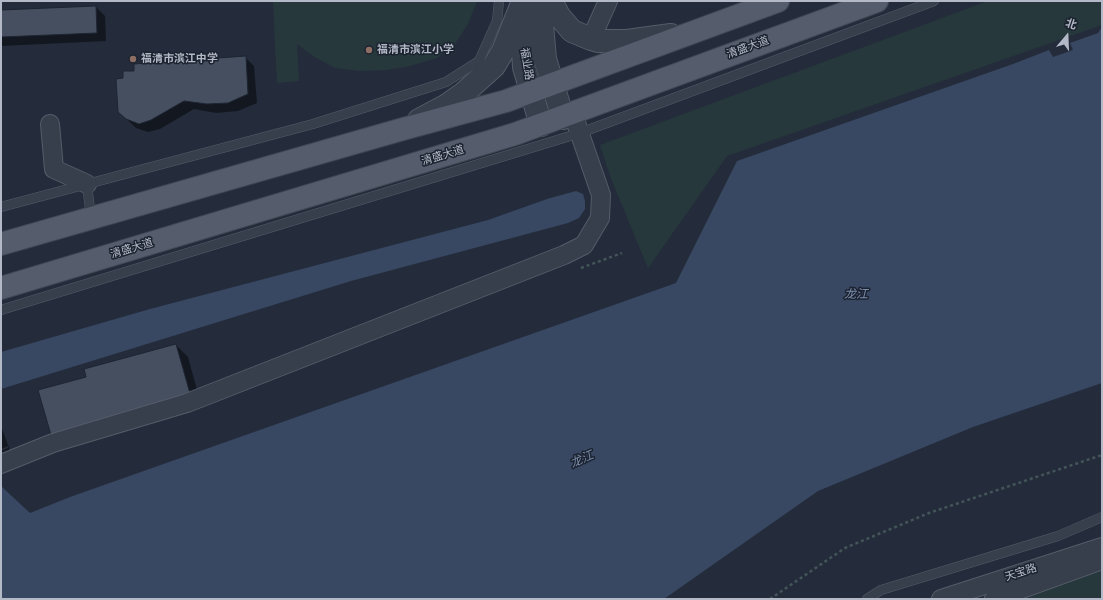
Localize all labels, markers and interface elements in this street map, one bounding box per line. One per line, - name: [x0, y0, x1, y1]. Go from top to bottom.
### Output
- north arrow: [1047, 16, 1087, 56]
- text: 北: [1064, 16, 1078, 32]
- street label: 清盛大道: [725, 34, 771, 62]
- place label: 福清市滨江小学: [377, 43, 454, 57]
- marker: 福清市滨江小学: [364, 45, 374, 55]
- street label: 福业路: [517, 47, 535, 81]
- place label: 福清市滨江中学: [141, 52, 218, 66]
- marker: 福清市滨江中学: [128, 54, 138, 64]
- street label: 清盛大道: [420, 143, 466, 169]
- street label: 清盛大道: [109, 236, 155, 262]
- water label: 龙江: [844, 288, 868, 302]
- water label: 龙江: [568, 449, 596, 471]
- street label: 天宝路: [1003, 562, 1039, 584]

